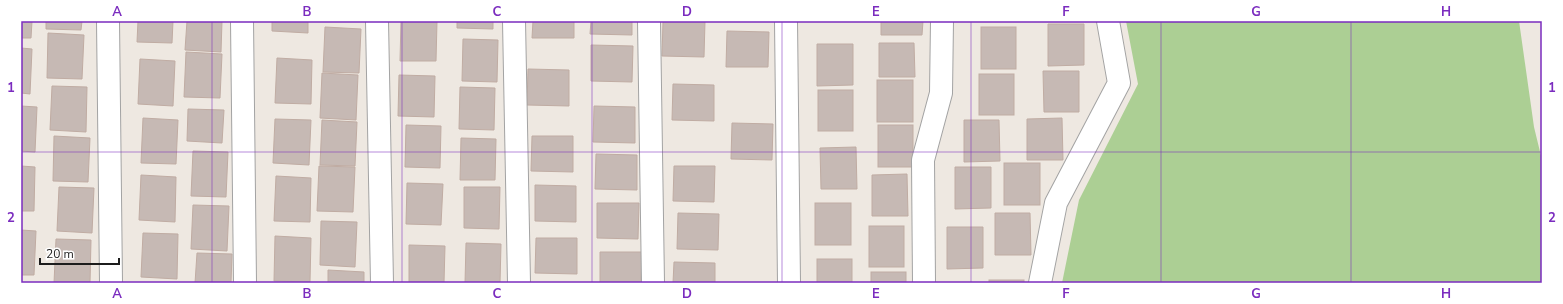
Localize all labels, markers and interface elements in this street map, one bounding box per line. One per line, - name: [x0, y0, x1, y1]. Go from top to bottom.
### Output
- text: A: [112, 3, 122, 21]
- text: B: [303, 3, 312, 21]
- text: C: [493, 3, 502, 21]
- text: D: [682, 3, 692, 21]
- text: E: [872, 3, 880, 21]
- text: F: [1062, 3, 1070, 21]
- text: G: [1251, 3, 1261, 21]
- text: H: [1441, 3, 1451, 21]
- text: 1: [7, 79, 15, 97]
- text: 1: [1548, 79, 1556, 97]
- text: 2: [7, 209, 15, 227]
- text: 2: [1548, 209, 1556, 227]
- scale bar: [40, 240, 119, 266]
- text: 20 m: [46, 246, 74, 262]
- text: A: [112, 285, 122, 303]
- text: B: [303, 285, 312, 303]
- text: C: [493, 285, 502, 303]
- text: D: [682, 285, 692, 303]
- text: E: [872, 285, 880, 303]
- text: F: [1062, 285, 1070, 303]
- text: G: [1251, 285, 1261, 303]
- text: H: [1441, 285, 1451, 303]

